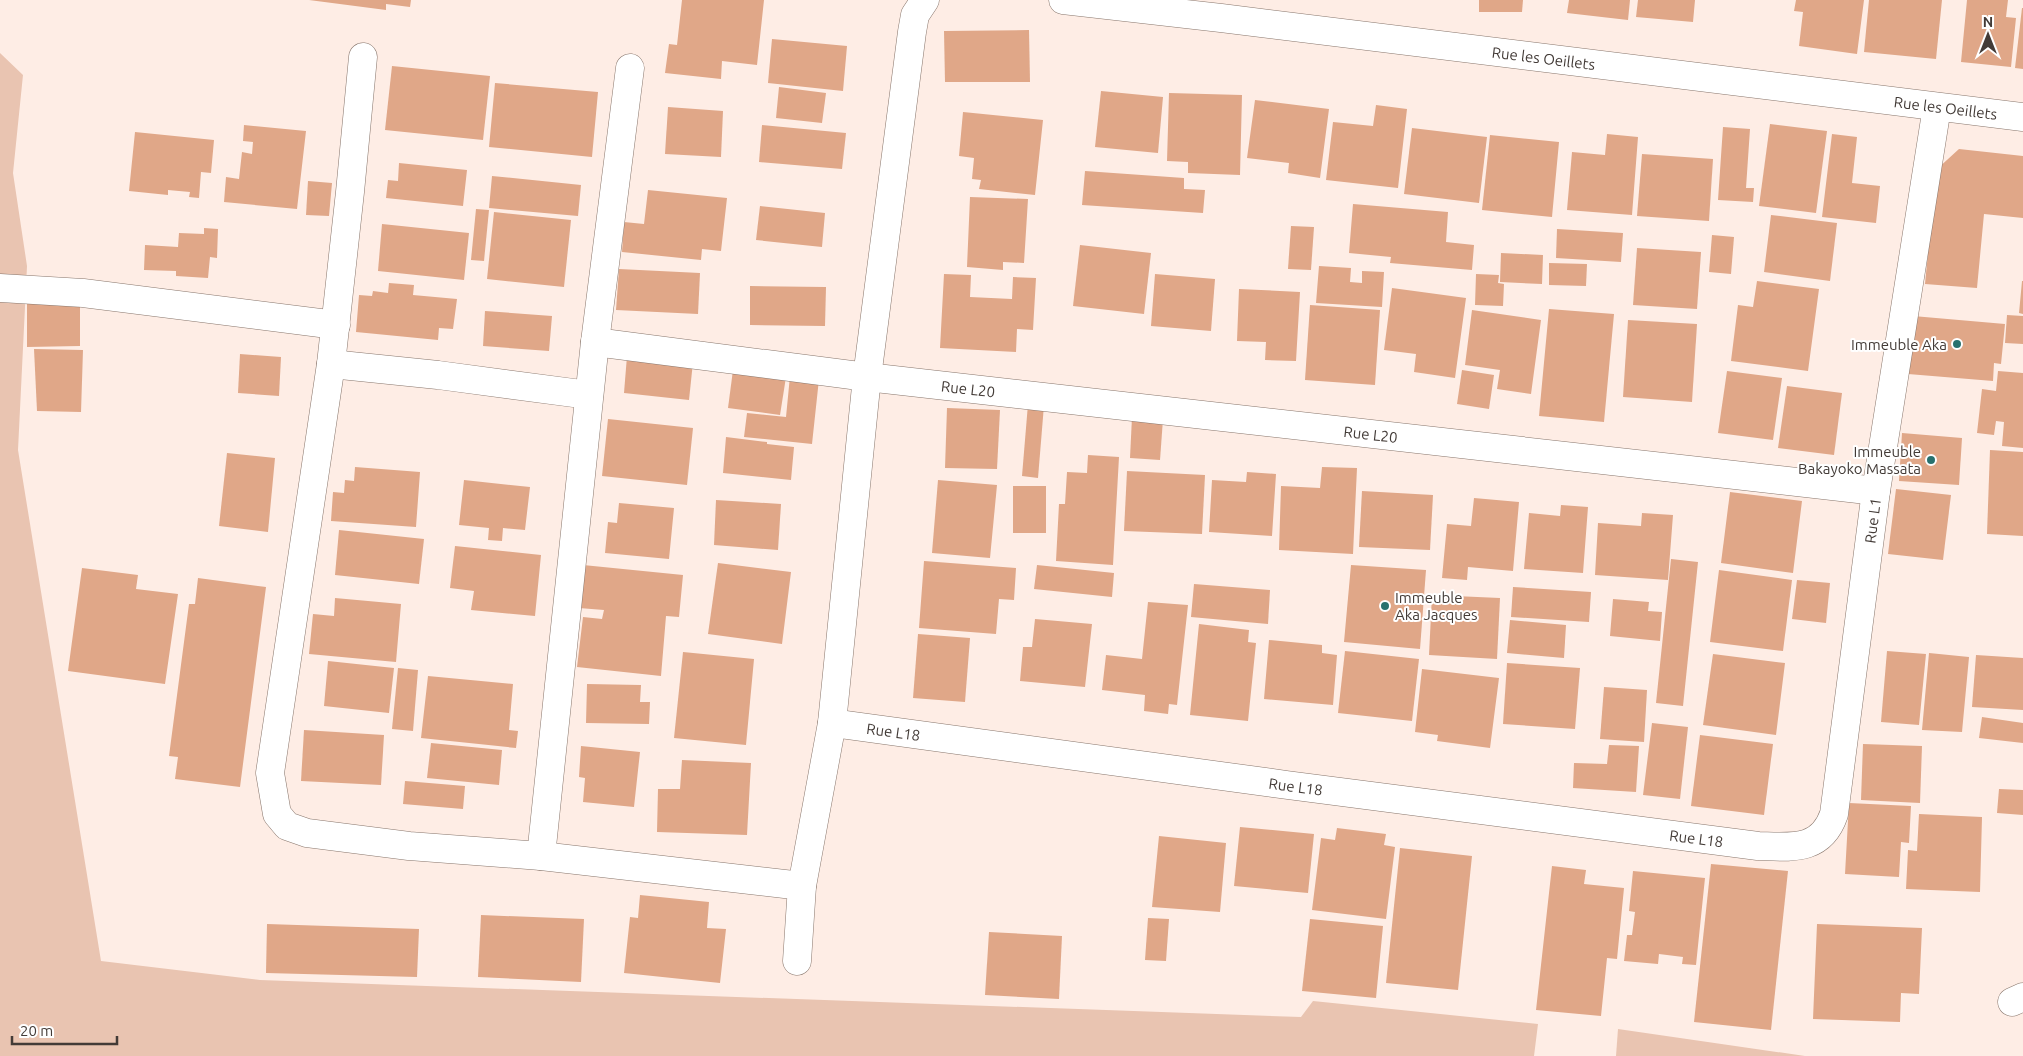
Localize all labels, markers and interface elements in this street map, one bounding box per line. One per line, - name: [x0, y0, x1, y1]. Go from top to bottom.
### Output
- north arrow: [1963, 10, 2013, 60]
- text: N: [1983, 14, 1993, 30]
- street label: Rue les Oeillets: [1491, 43, 1596, 73]
- street label: Rue les Oeillets: [1893, 93, 1998, 122]
- place label: Immeuble Aka: [1851, 336, 1947, 353]
- marker: Immeuble Aka: [1951, 338, 1963, 350]
- street label: Rue L20: [940, 377, 996, 400]
- street label: Rue L20: [1343, 422, 1398, 445]
- place label: Immeuble Bakayoko Massata: [1798, 443, 1921, 477]
- marker: Immeuble Bakayoko Massata: [1925, 454, 1937, 466]
- street label: Rue L1: [1861, 497, 1884, 544]
- place label: Immeuble Aka Jacques: [1395, 589, 1478, 623]
- marker: Immeuble Aka Jacques: [1379, 600, 1391, 612]
- street label: Rue L18: [865, 719, 921, 743]
- street label: Rue L18: [1268, 774, 1324, 798]
- street label: Rue L18: [1668, 826, 1724, 850]
- scale bar: [12, 1014, 118, 1046]
- text: 20 m: [20, 1022, 53, 1039]

